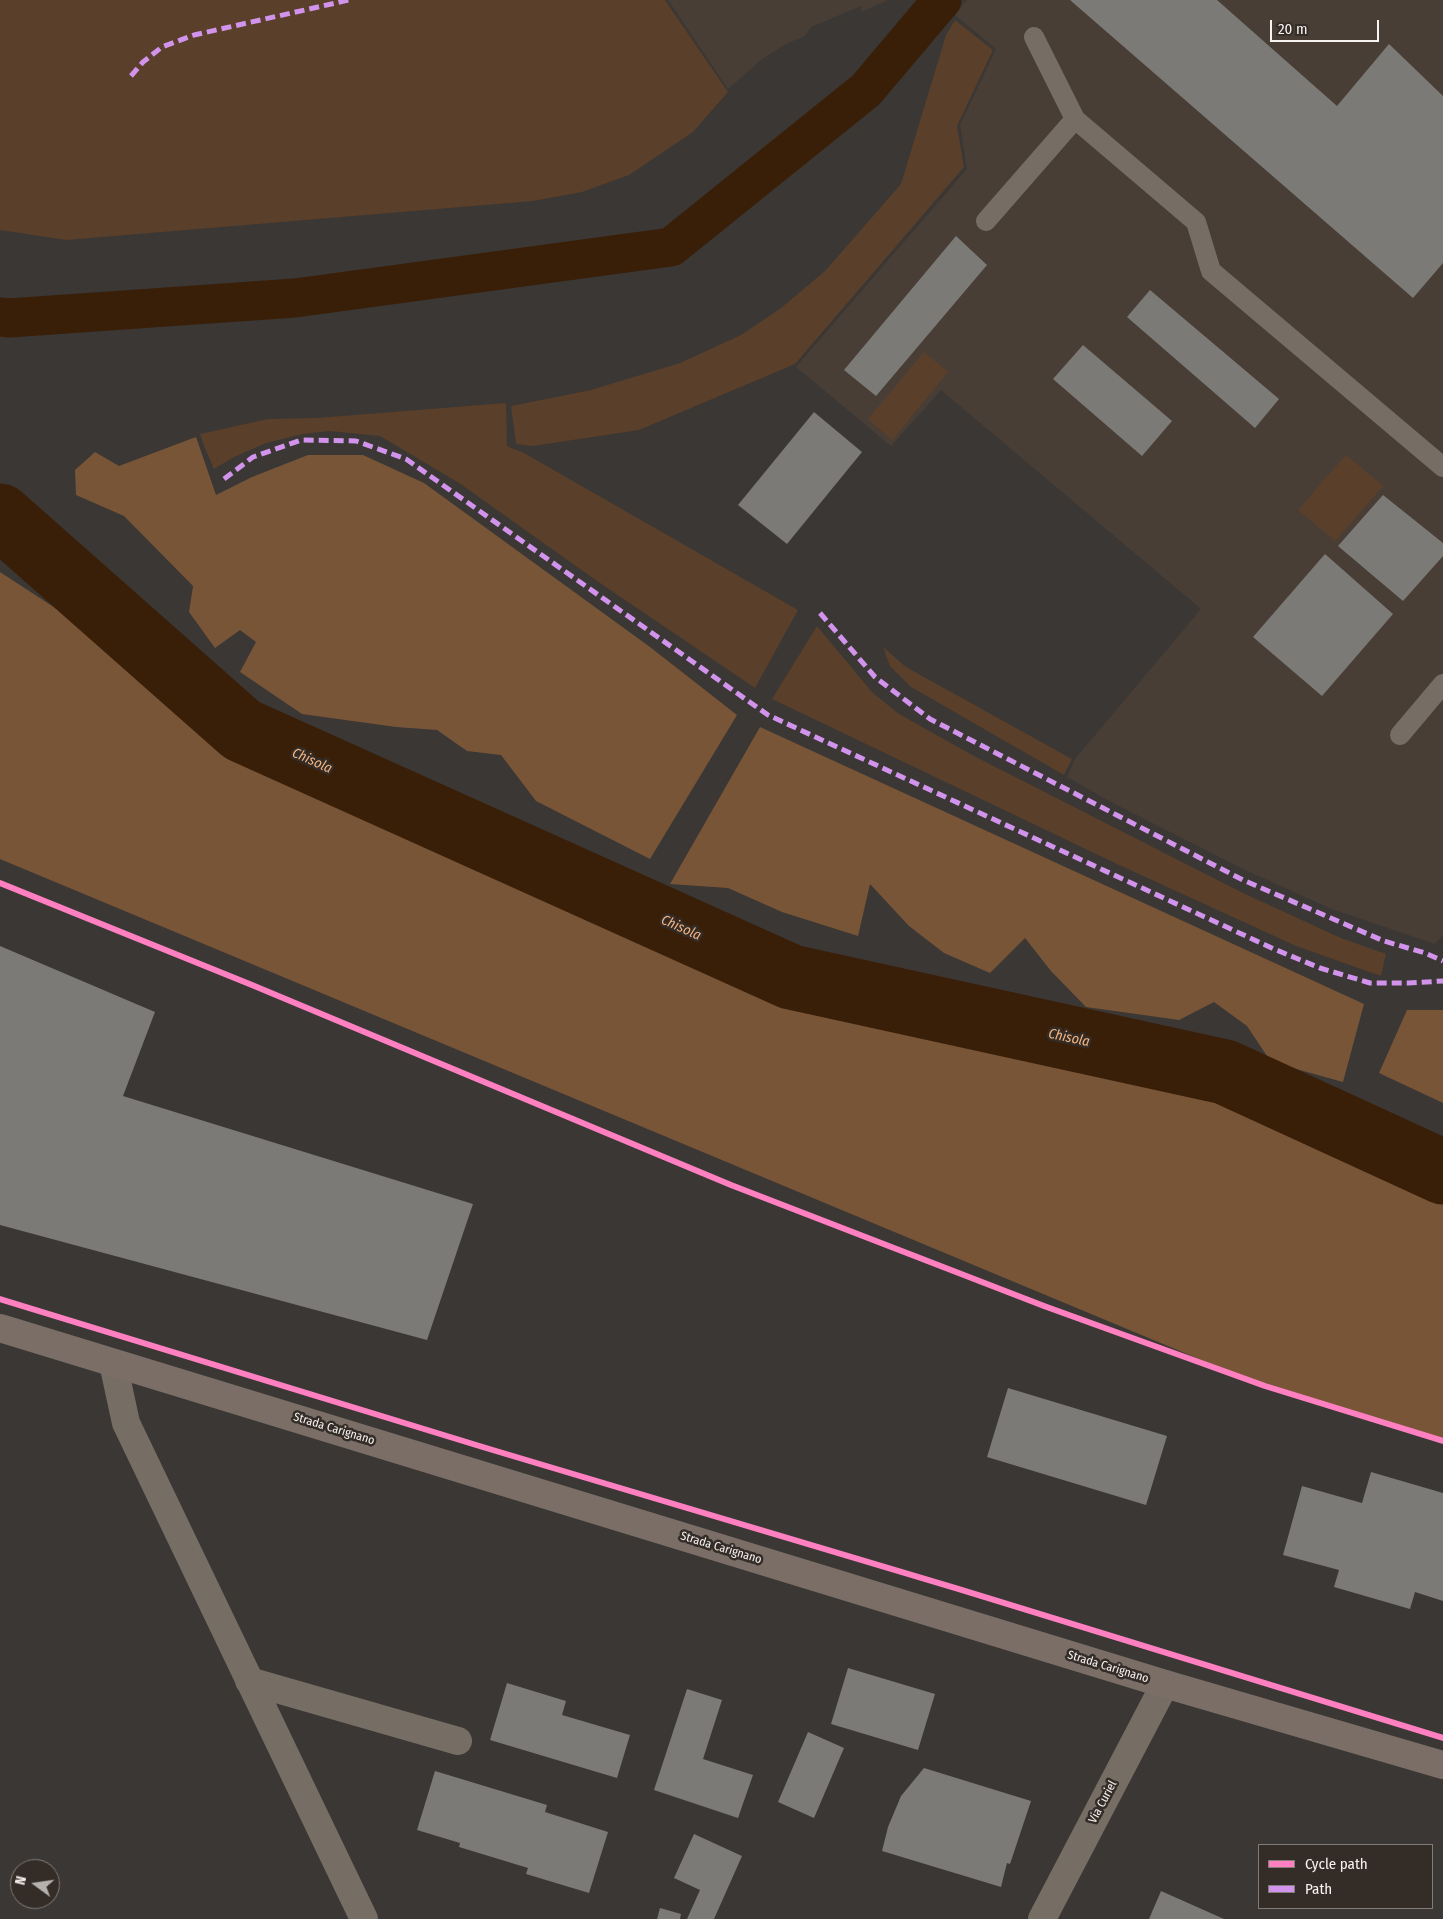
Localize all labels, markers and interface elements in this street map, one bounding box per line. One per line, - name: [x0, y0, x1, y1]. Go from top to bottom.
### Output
- scale bar: [1273, 10, 1382, 42]
- text: 20 m: [1278, 20, 1308, 38]
- water label: Chisola: [289, 745, 335, 777]
- water label: Chisola: [658, 912, 704, 944]
- water label: Chisola: [1047, 1025, 1091, 1051]
- street label: Strada Carignano: [292, 1410, 376, 1448]
- street label: Strada Carignano: [679, 1529, 763, 1567]
- street label: Strada Carignano: [1066, 1648, 1150, 1686]
- street label: Via Curiel: [1086, 1778, 1120, 1826]
- legend: [1258, 1844, 1433, 1909]
- text: Cycle path: [1305, 1855, 1368, 1873]
- north arrow: [10, 1859, 60, 1909]
- text: N: [12, 1874, 30, 1887]
- text: Path: [1305, 1880, 1332, 1898]

